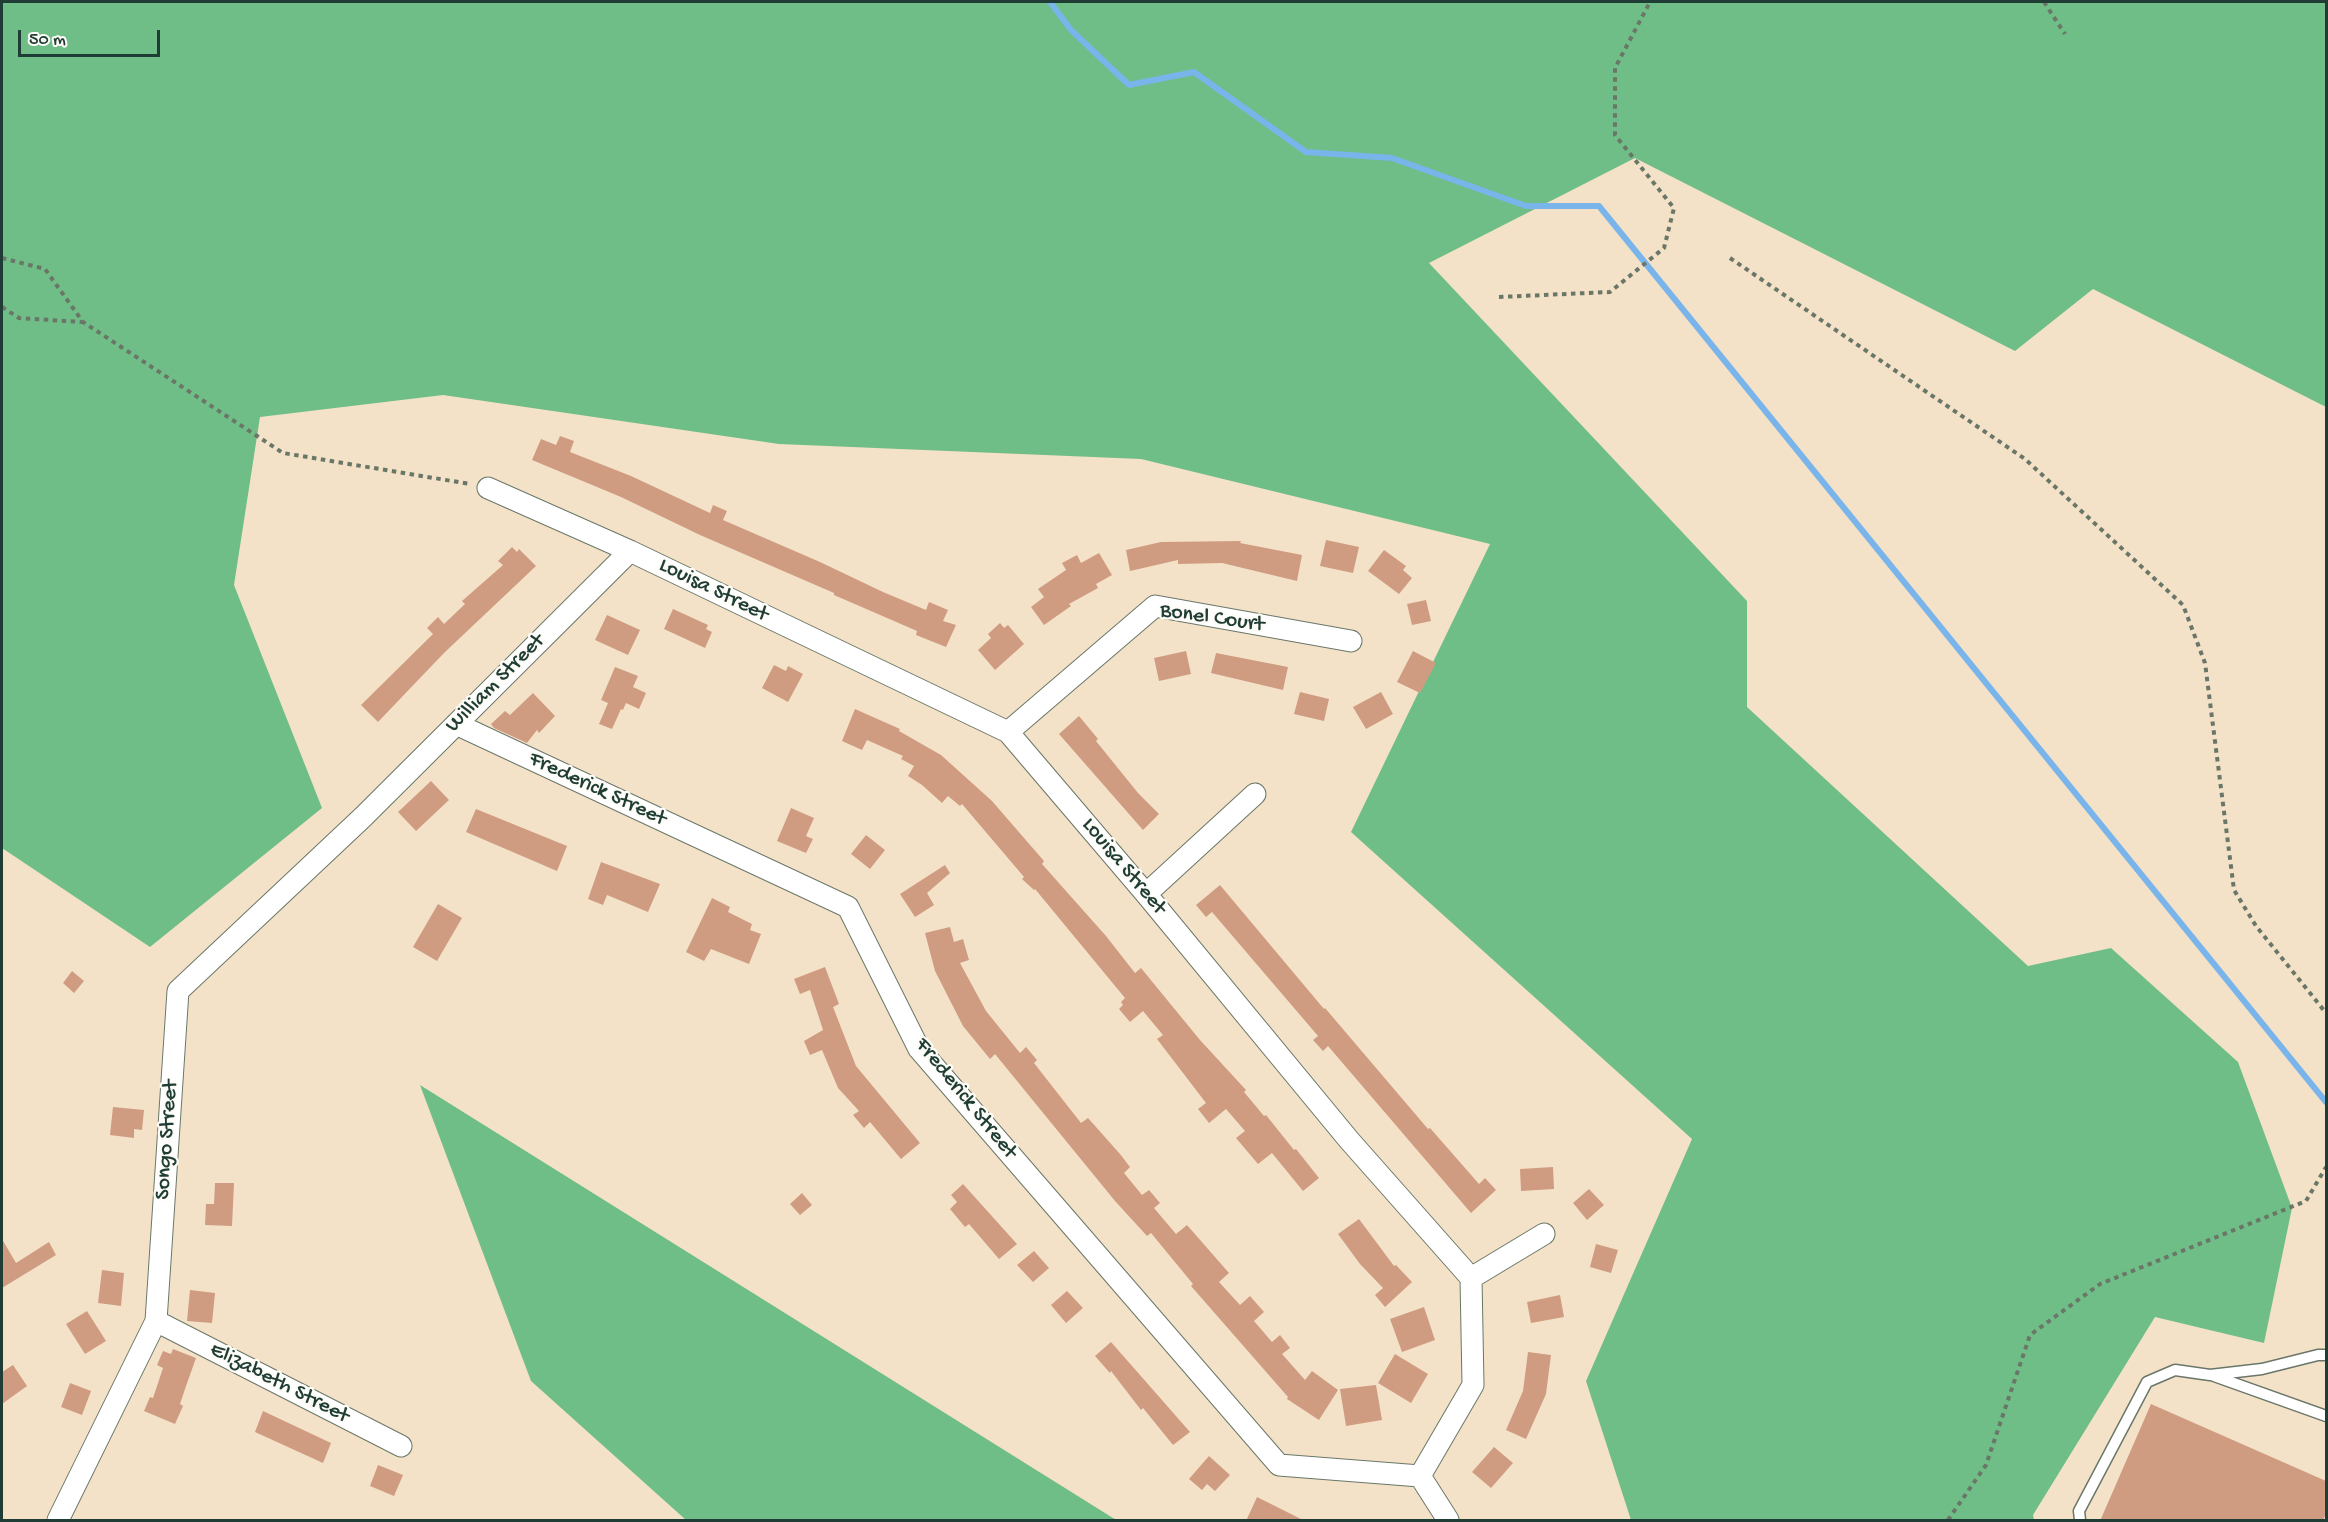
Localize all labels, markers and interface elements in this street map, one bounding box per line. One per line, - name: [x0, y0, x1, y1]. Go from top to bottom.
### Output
- scale bar: [21, 18, 164, 56]
- text: 50 m: [29, 30, 66, 51]
- street label: Louisa Street: [654, 553, 772, 629]
- street label: Bonel Court: [1158, 599, 1266, 639]
- street label: William Street: [441, 629, 551, 739]
- street label: Frederick Street: [524, 747, 670, 833]
- street label: Louisa Street: [1075, 813, 1171, 921]
- street label: Frederick Street: [908, 1033, 1022, 1165]
- street label: Songo Street: [151, 1079, 185, 1201]
- street label: Elizabeth Street: [205, 1338, 353, 1430]

